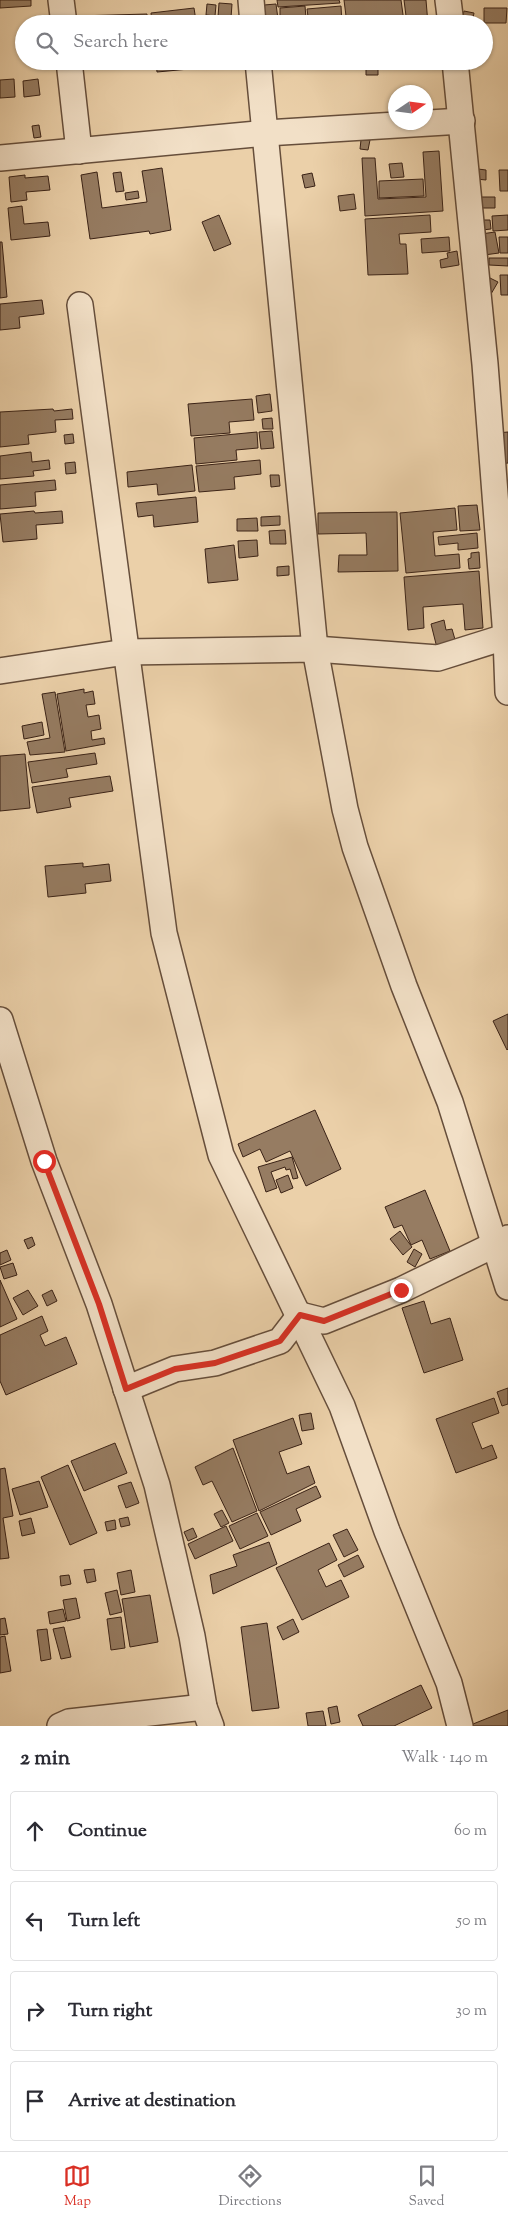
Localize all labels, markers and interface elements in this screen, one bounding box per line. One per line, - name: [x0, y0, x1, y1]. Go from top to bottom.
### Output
- search box: [15, 15, 493, 70]
- icon: search: [33, 29, 61, 57]
- text: Search here: [73, 29, 168, 56]
- north arrow: [388, 85, 433, 130]
- route start: [33, 1150, 56, 1173]
- route end: [390, 1279, 413, 1302]
- text: 2 min: [20, 1744, 70, 1774]
- text: Walk · 140 m: [401, 1747, 488, 1770]
- icon: ahead: [21, 1817, 49, 1845]
- text: Continue: [68, 1818, 147, 1845]
- text: 60 m: [454, 1820, 487, 1843]
- icon: left: [21, 1907, 49, 1935]
- text: Turn left: [68, 1908, 140, 1935]
- text: 50 m: [456, 1910, 487, 1933]
- icon: right: [21, 1997, 49, 2025]
- text: Turn right: [68, 1998, 152, 2025]
- text: 30 m: [456, 2000, 487, 2023]
- icon: arrive: [21, 2087, 49, 2115]
- text: Arrive at destination: [68, 2088, 236, 2115]
- tab: Map: [63, 2162, 91, 2212]
- tab: Directions: [218, 2162, 282, 2212]
- tab: Saved: [409, 2162, 444, 2212]

